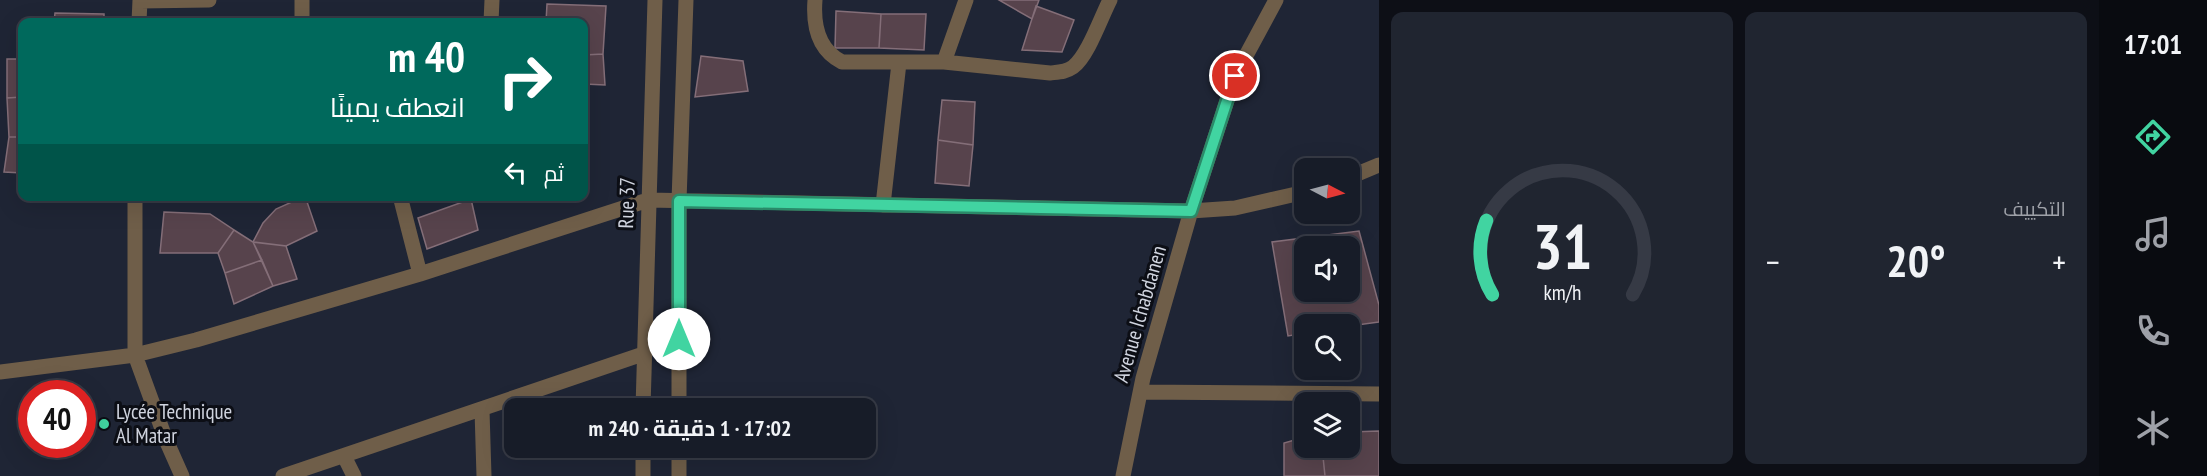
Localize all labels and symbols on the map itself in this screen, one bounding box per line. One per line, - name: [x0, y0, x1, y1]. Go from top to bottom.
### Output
- pin: [1209, 50, 1260, 101]
- north arrow: [1294, 158, 1360, 224]
- street label: Rue 37: [612, 177, 641, 229]
- street label: Avenue Ichabdanen: [1107, 242, 1172, 385]
- position arrow: [647, 307, 711, 371]
- speed limit sign: 40: [18, 380, 96, 458]
- place label: Lycée Technique Al Matar: [116, 398, 232, 449]
- marker: Lycée Technique Al Matar: [97, 417, 111, 431]

